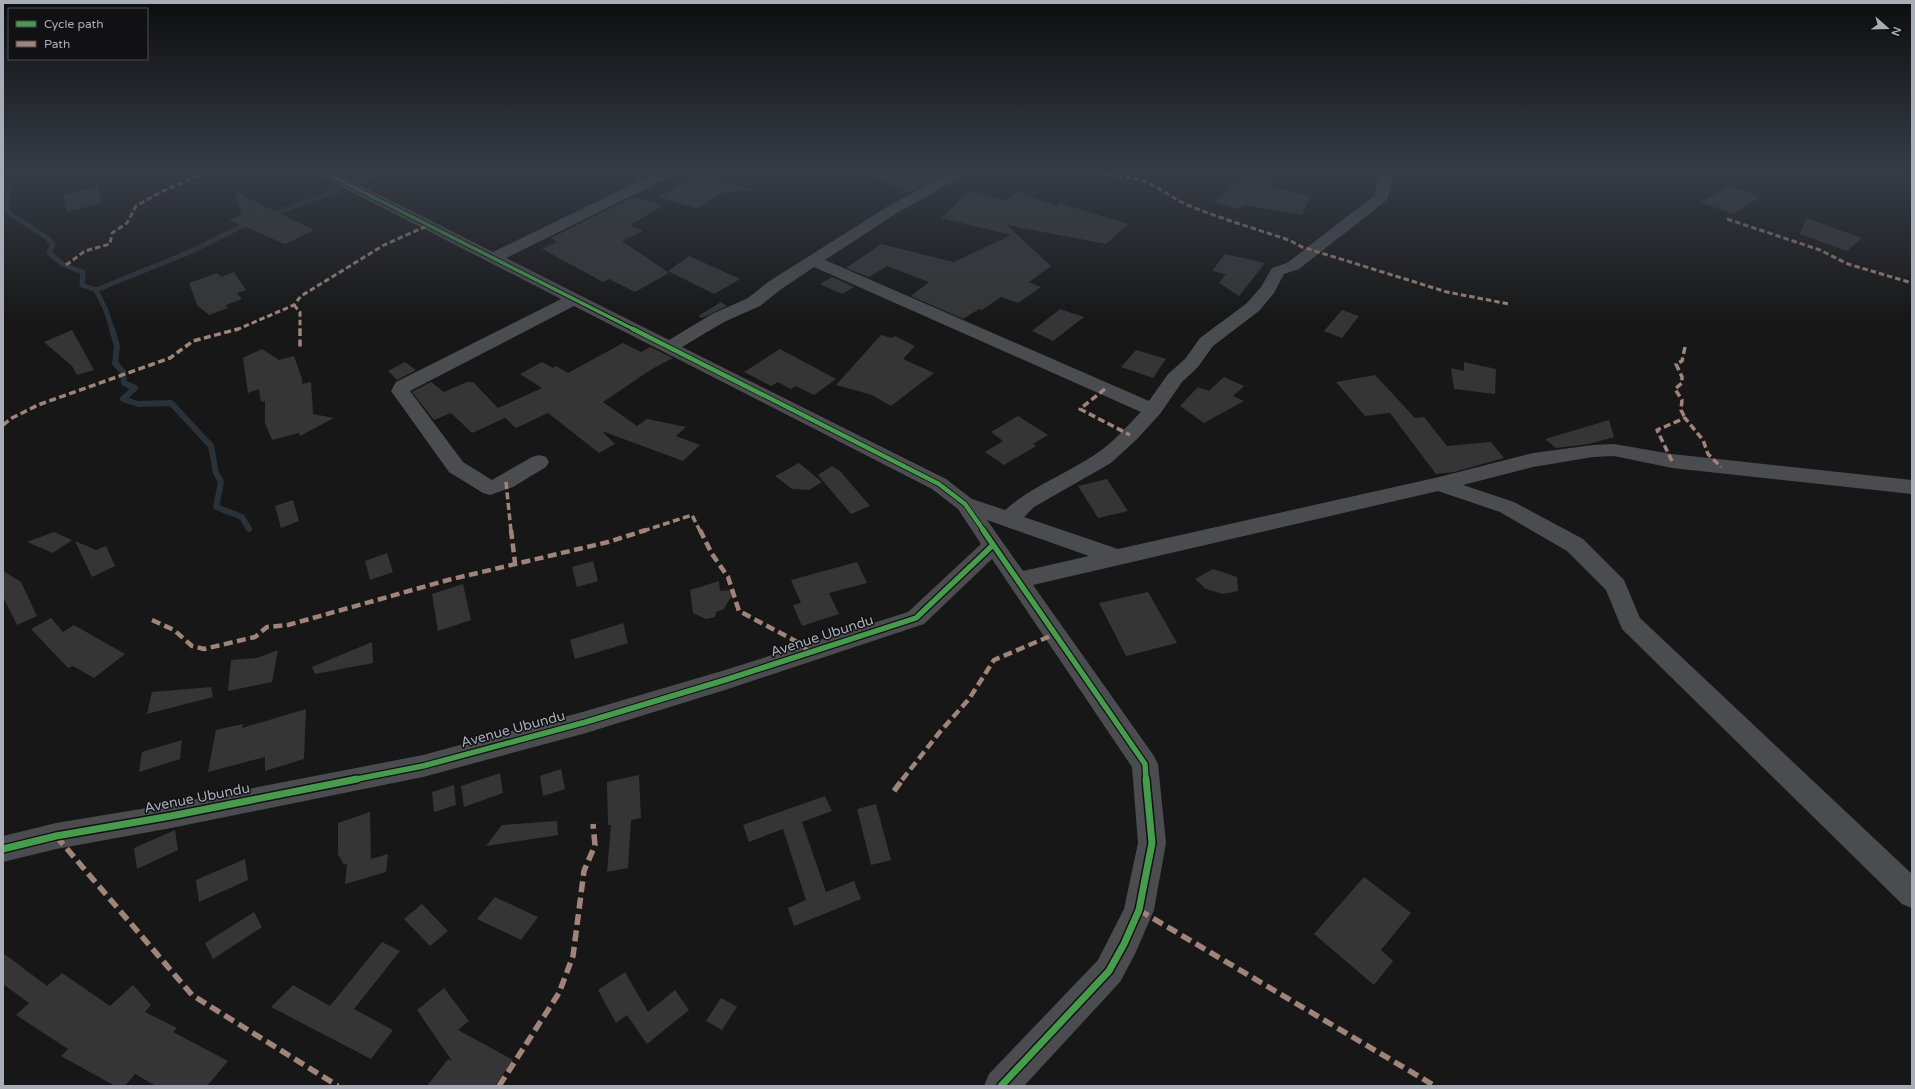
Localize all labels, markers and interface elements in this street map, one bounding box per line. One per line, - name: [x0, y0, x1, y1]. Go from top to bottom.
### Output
- legend: [8, 8, 148, 60]
- north arrow: [1867, 8, 1907, 48]
- text: Cycle path: [44, 17, 103, 31]
- text: N: [1888, 25, 1904, 38]
- text: Path: [44, 37, 70, 51]
- street label: Avenue Ubundu: [768, 611, 876, 661]
- street label: Avenue Ubundu: [459, 707, 567, 751]
- street label: Avenue Ubundu: [143, 779, 251, 817]

